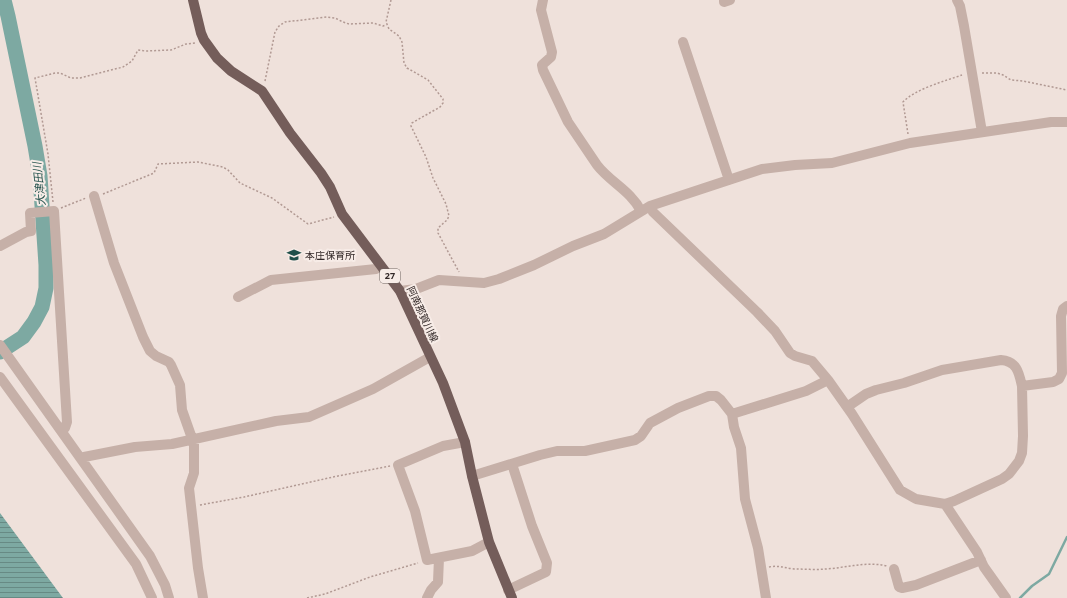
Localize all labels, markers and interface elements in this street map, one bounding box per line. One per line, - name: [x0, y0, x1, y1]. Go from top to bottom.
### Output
- water label: 大津田川: [29, 160, 48, 207]
- school or university icon: 本庄保育所: [286, 247, 302, 263]
- place label: 本庄保育所: [305, 248, 355, 262]
- road number: 27: [380, 269, 400, 283]
- street label: 阿南那賀川線: [404, 284, 442, 344]

